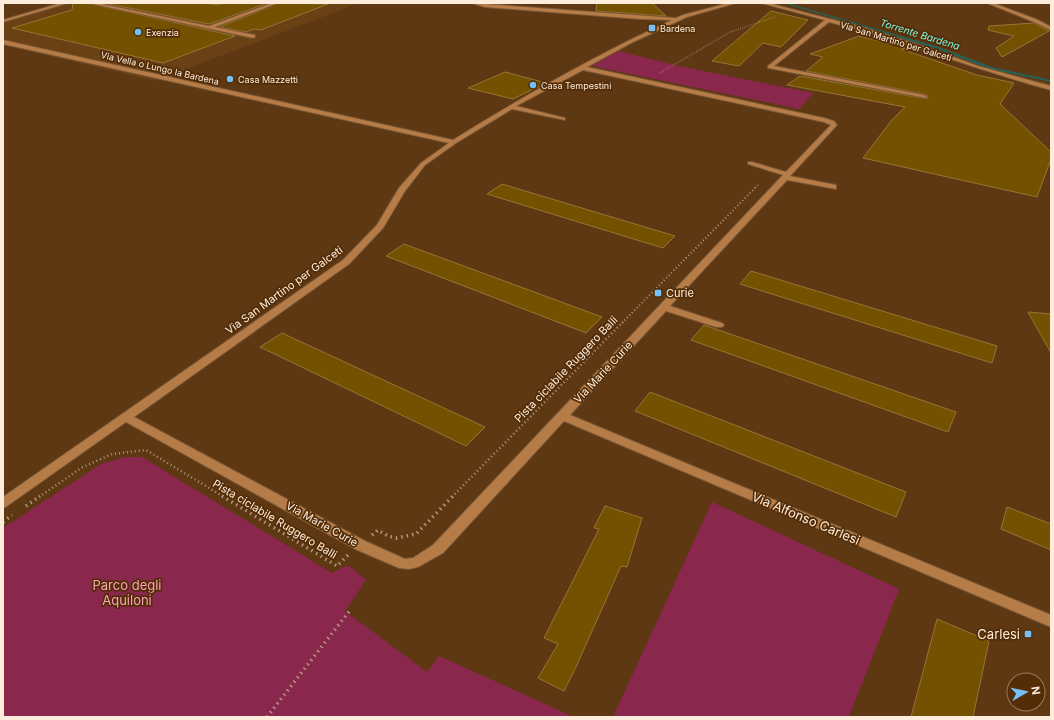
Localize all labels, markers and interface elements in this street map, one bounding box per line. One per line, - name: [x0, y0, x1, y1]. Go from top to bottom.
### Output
- water label: Torrente Bardena: [879, 16, 961, 52]
- street label: Via San Martino per Galceti: [839, 19, 953, 63]
- marker: Bardena: [647, 23, 657, 33]
- place label: Bardena: [660, 23, 695, 34]
- marker: Exenzia: [133, 27, 143, 37]
- place label: Exenzia: [146, 27, 179, 38]
- street label: Via Vella o Lungo la Bardena: [100, 49, 220, 87]
- marker: Casa Mazzetti: [225, 74, 235, 84]
- place label: Casa Mazzetti: [238, 74, 298, 85]
- marker: Casa Tempestini: [528, 80, 538, 90]
- place label: Casa Tempestini: [541, 80, 611, 91]
- street label: Via San Martino per Galceti: [223, 243, 345, 337]
- place label: Curie: [666, 286, 694, 300]
- marker: Curie: [653, 288, 663, 298]
- street label: Pista ciclabile Ruggero Balli: [511, 313, 621, 425]
- street label: Via Marie Curie: [571, 338, 635, 406]
- street label: Pista ciclabile Ruggero Balli: [210, 476, 340, 562]
- street label: Via Alfonso Carlesi: [749, 488, 863, 548]
- street label: Via Marie Curie: [284, 498, 360, 550]
- park label: Parco degli Aquiloni: [93, 577, 161, 608]
- place label: Carlesi: [977, 626, 1020, 642]
- marker: Carlesi: [1023, 629, 1033, 639]
- north arrow: [1006, 672, 1046, 712]
- text: N: [1028, 685, 1043, 696]

